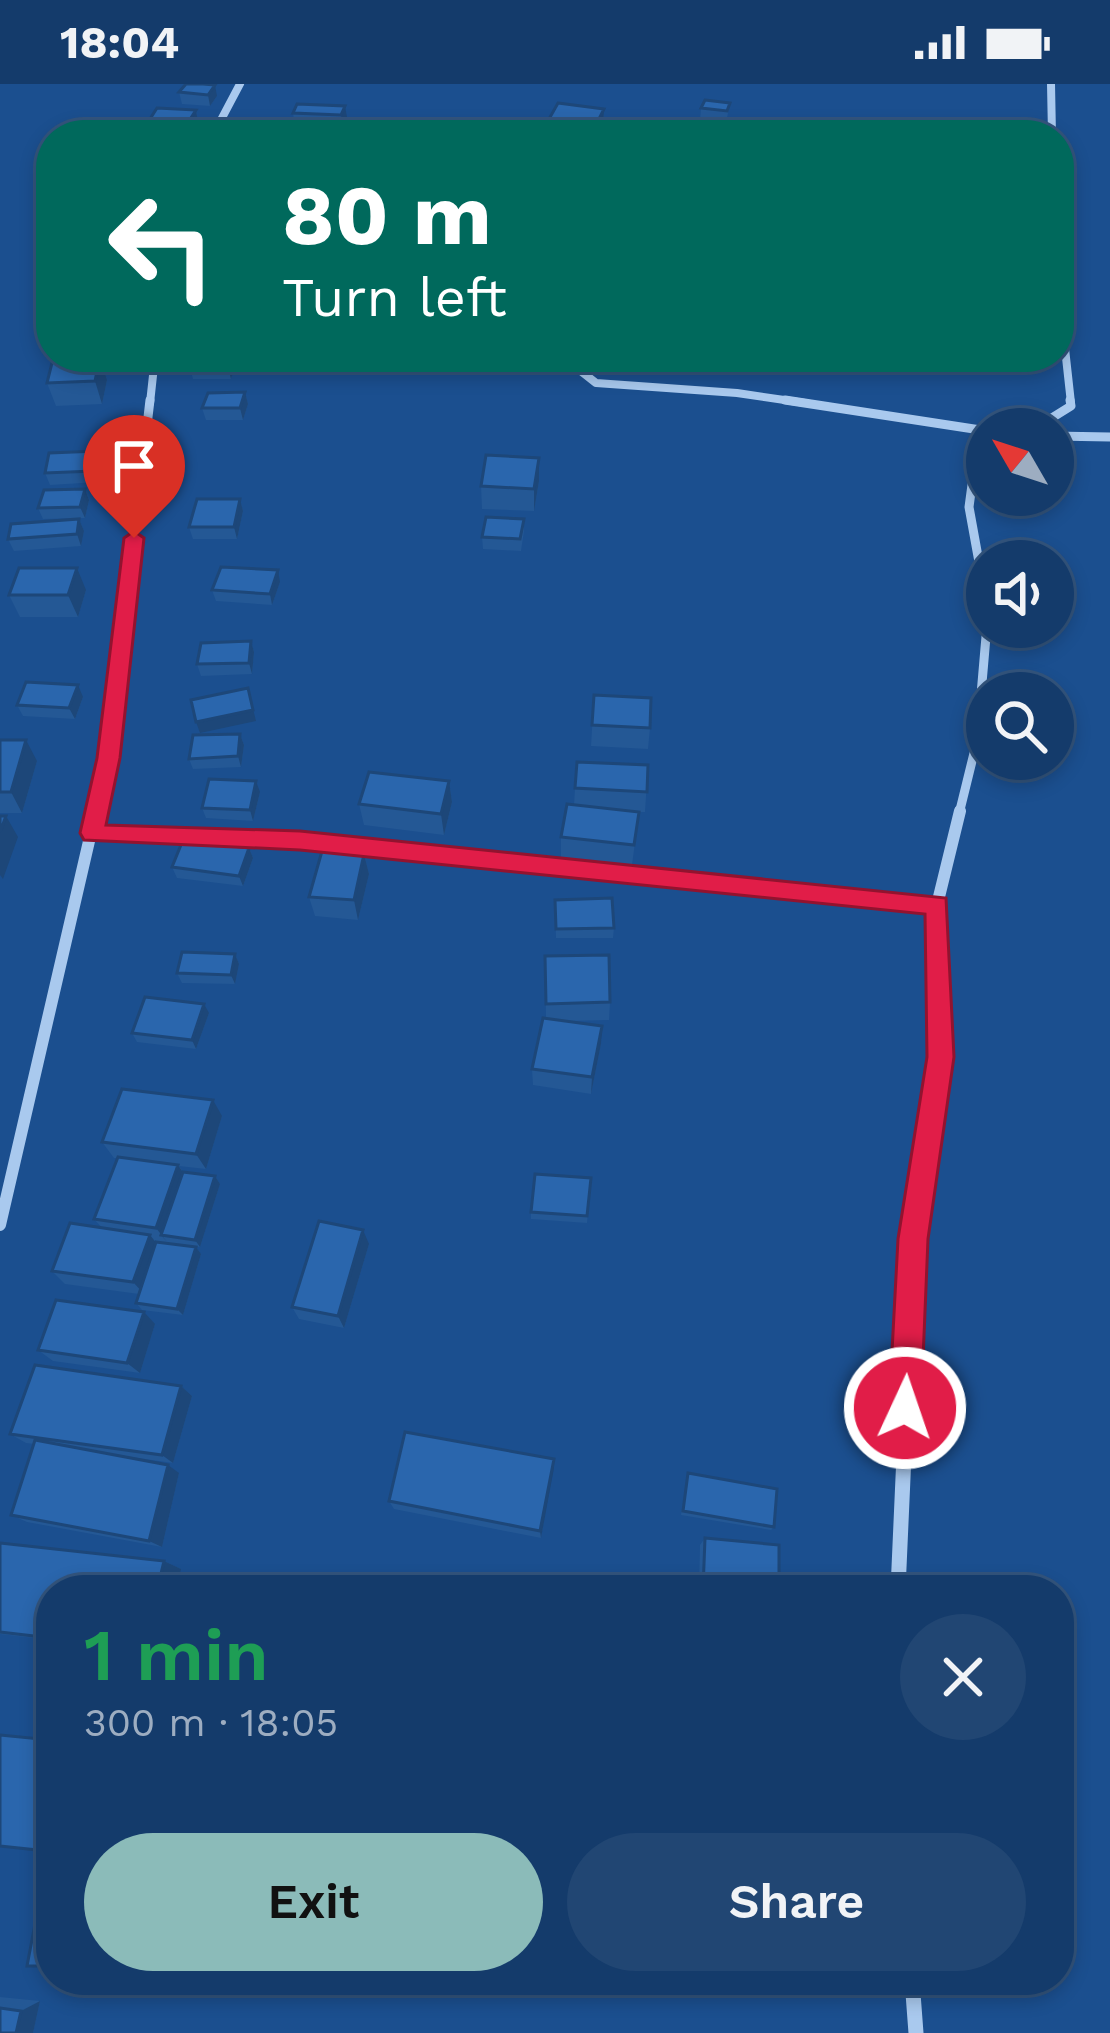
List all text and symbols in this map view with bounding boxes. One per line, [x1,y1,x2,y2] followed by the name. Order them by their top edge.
[60,16,179,69] text: 18:04
[282,166,492,264] text: 80 m
[84,168,240,324] icon: left
[282,266,507,329] text: Turn left
[966,408,1074,516] north arrow
[966,408,1074,780] map controls
[83,415,185,538] pin
[101,433,167,499] icon: arrive
[966,540,1074,648] button: sound
[966,672,1074,780] button: search
[842,1345,968,1471] position arrow
[84,1613,269,1697] text: 1 min
[900,1614,1026,1740] button: close
[84,1700,338,1745] text: 300 m · 18:05
[84,1833,543,1971] button: Exit
[567,1833,1026,1971] button: Share

